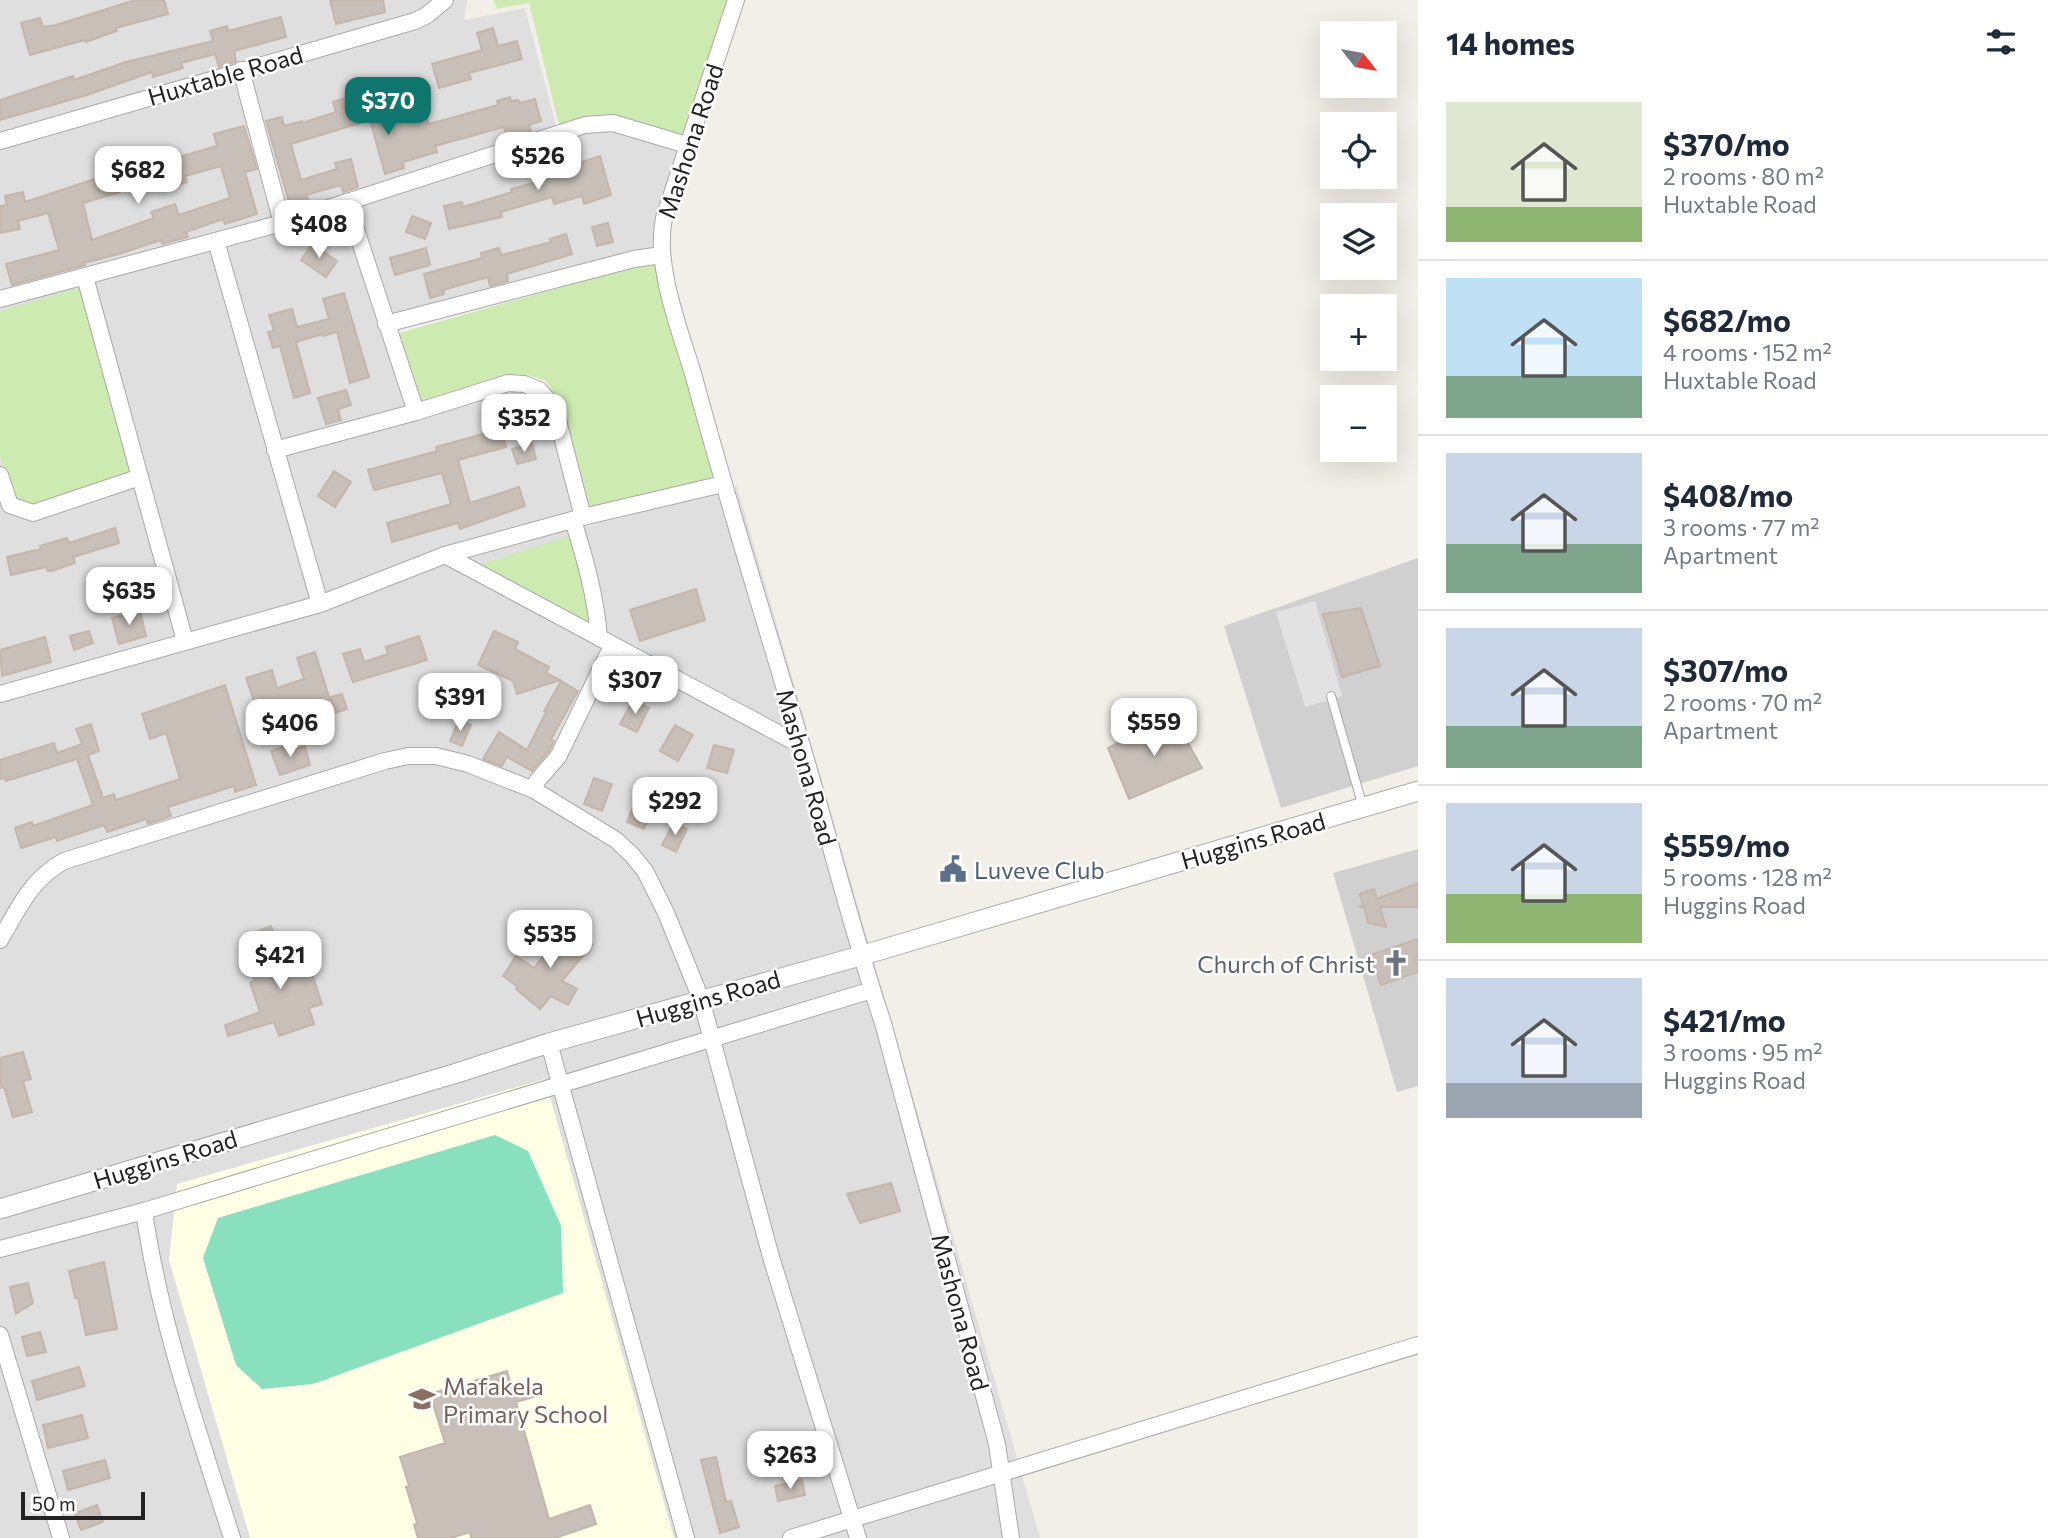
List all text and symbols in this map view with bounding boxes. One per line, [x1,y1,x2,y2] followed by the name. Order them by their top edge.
[1320,21,1396,98] north arrow
[1320,21,1397,462] map controls
[1982,23,2020,61] icon: filters
[1446,24,1575,61] text: 14 homes
[144,39,306,111] street label: Huxtable Road
[651,60,729,222] street label: Mashona Road
[347,78,429,137] pin: $370
[361,86,415,114] text: $370
[1320,112,1397,189] button: locate
[1663,125,1790,162] text: $370/mo
[1502,130,1586,214] icon: home
[497,132,579,192] pin: $526
[511,141,565,169] text: $526
[97,146,179,206] pin: $682
[111,155,165,183] text: $682
[1663,162,1824,190] text: 2 rooms · 80 m²
[1663,190,1816,218] text: Huxtable Road
[278,201,360,260] pin: $408
[1320,203,1397,280] button: layers
[291,209,347,237] text: $408
[1320,294,1397,371] button: +
[1663,301,1791,338] text: $682/mo
[1502,306,1586,390] icon: home
[1663,338,1832,366] text: 4 rooms · 152 m²
[1663,366,1816,394] text: Huxtable Road
[1320,385,1397,462] button: −
[483,394,565,454] pin: $352
[497,403,551,431] text: $352
[1663,476,1793,513] text: $408/mo
[1502,481,1586,565] icon: home
[1663,513,1820,541] text: 3 rooms · 77 m²
[1663,541,1778,569] text: Apartment
[88,568,170,627] pin: $635
[102,576,156,604] text: $635
[1663,651,1788,688] text: $307/mo
[594,656,676,716] pin: $307
[1502,656,1586,740] icon: home
[608,665,662,693] text: $307
[419,674,501,733] pin: $391
[434,682,486,710] text: $391
[771,685,843,849] street label: Mashona Road
[1663,688,1822,716] text: 2 rooms · 70 m²
[1113,698,1195,758] pin: $559
[249,700,331,759] pin: $406
[1127,707,1181,735] text: $559
[262,708,318,736] text: $406
[1663,716,1778,744] text: Apartment
[634,778,716,837] pin: $292
[648,786,702,814] text: $292
[1177,806,1329,874] street label: Huggins Road
[1663,826,1790,863] text: $559/mo
[1502,831,1586,915] icon: home
[938,854,968,884] public building icon: Luveve Club
[974,855,1105,884] place label: Luveve Club
[1663,863,1832,891] text: 5 rooms · 128 m²
[1663,891,1806,919] text: Huggins Road
[509,911,591,970] pin: $535
[523,919,577,947] text: $535
[239,932,321,991] pin: $421
[255,940,305,968] text: $421
[1381,948,1411,978] church icon: Church of Christ
[1197,949,1375,978] place label: Church of Christ
[632,964,784,1032] street label: Huggins Road
[1663,1001,1786,1038] text: $421/mo
[1502,1006,1586,1090] icon: home
[1663,1038,1822,1066] text: 3 rooms · 95 m²
[1663,1066,1806,1094] text: Huggins Road
[90,1123,240,1195] street label: Huggins Road
[926,1230,996,1394] street label: Mashona Road
[443,1371,608,1428] place label: Mafakela Primary School
[407,1384,437,1414] school or university icon: Mafakela Primary School
[749,1432,831,1491] pin: $263
[763,1440,817,1468] text: $263
[21,1489,145,1521] scale bar
[32,1492,76,1515] text: 50 m

